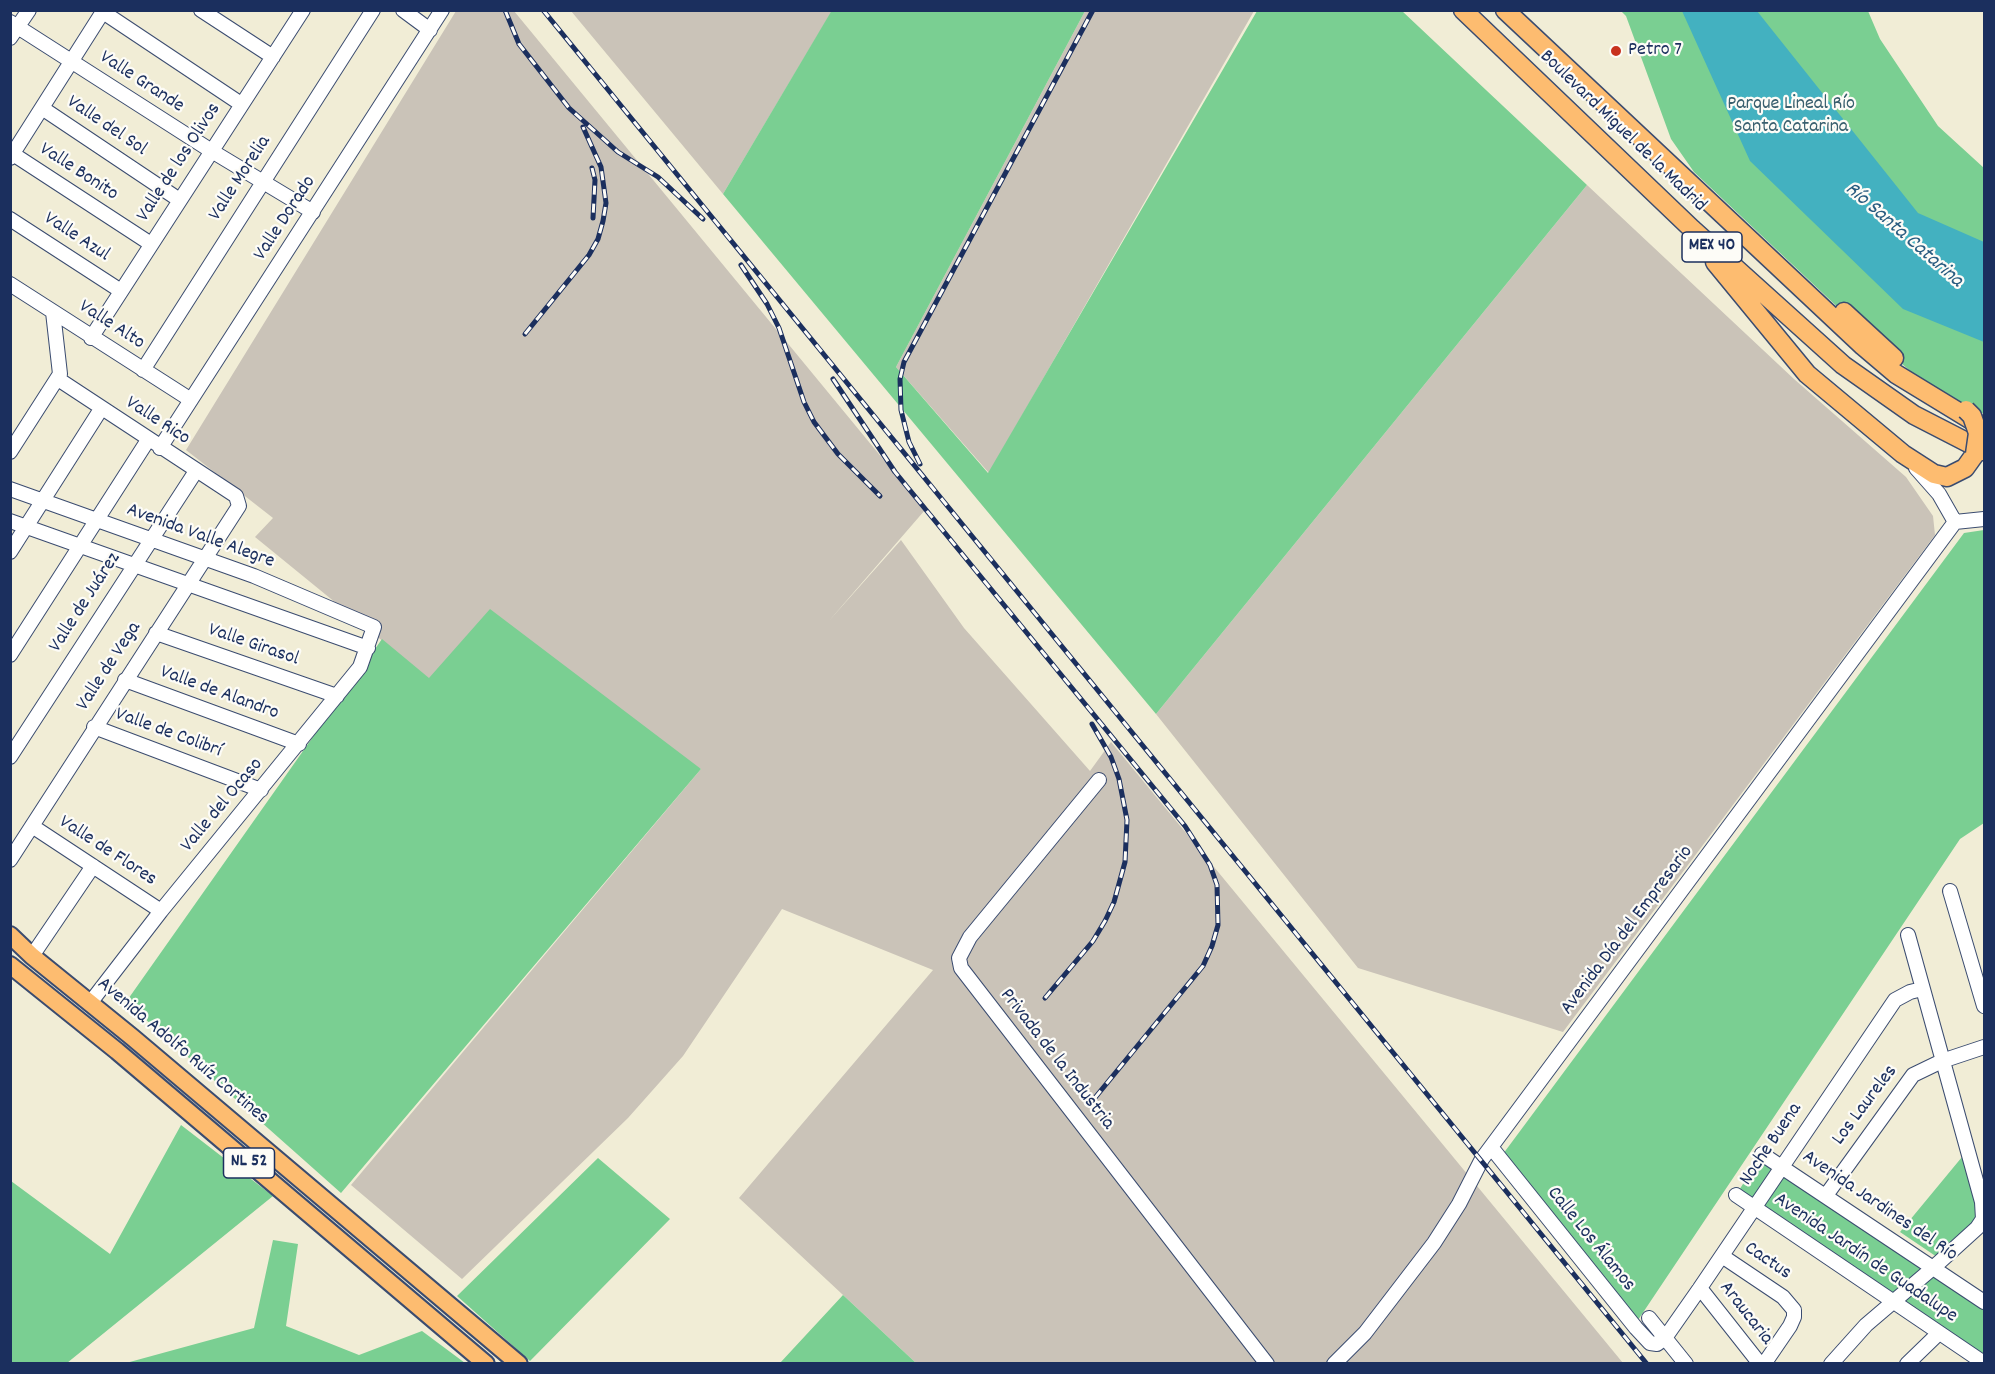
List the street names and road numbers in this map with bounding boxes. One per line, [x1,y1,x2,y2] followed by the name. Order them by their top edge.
[1533,46,1711,218] street label: Boulevard Miguel de la Madrid
[94,47,188,119] street label: Valle Grande
[61,91,151,163] street label: Valle del Sol
[133,99,227,227] street label: Valle de los Olivos
[205,132,277,226] street label: Valle Morelia
[34,139,122,207] street label: Valle Bonito
[250,172,322,266] street label: Valle Dorado
[39,208,113,268] street label: Valle Azul
[1682,232,1742,262] road number: MEX 40
[73,296,149,356] street label: Valle Alto
[120,392,194,452] street label: Valle Rico
[123,499,277,575] street label: Avenida Valle Alegre
[45,549,127,657] street label: Valle de Juárez
[72,618,148,716] street label: Valle de Vega
[204,619,302,673] street label: Valle Girasol
[156,661,282,727] street label: Valle de Alandro
[111,704,225,764] street label: Valle de Colibrí
[177,754,269,858] street label: Valle del Ocaso
[54,811,160,893] street label: Valle de Flores
[1556,842,1700,1020] street label: Avenida Día del Empresario
[91,973,273,1131] street label: Avenida Adolfo Ruíz Cortines
[993,985,1119,1135] street label: Privada de la Industria
[1828,1061,1904,1151] street label: Los Laureles
[1736,1099,1808,1191] street label: Noche Buena
[1797,1146,1961,1268] street label: Avenida Jardines del Río
[224,1148,274,1178] road number: NL 52
[1540,1183,1640,1297] street label: Calle Los Álamos
[1769,1189,1961,1329] street label: Avenida Jardín de Guadalupe
[1739,1238,1795,1286] street label: Cactus
[1713,1277,1777,1351] street label: Araucaria

